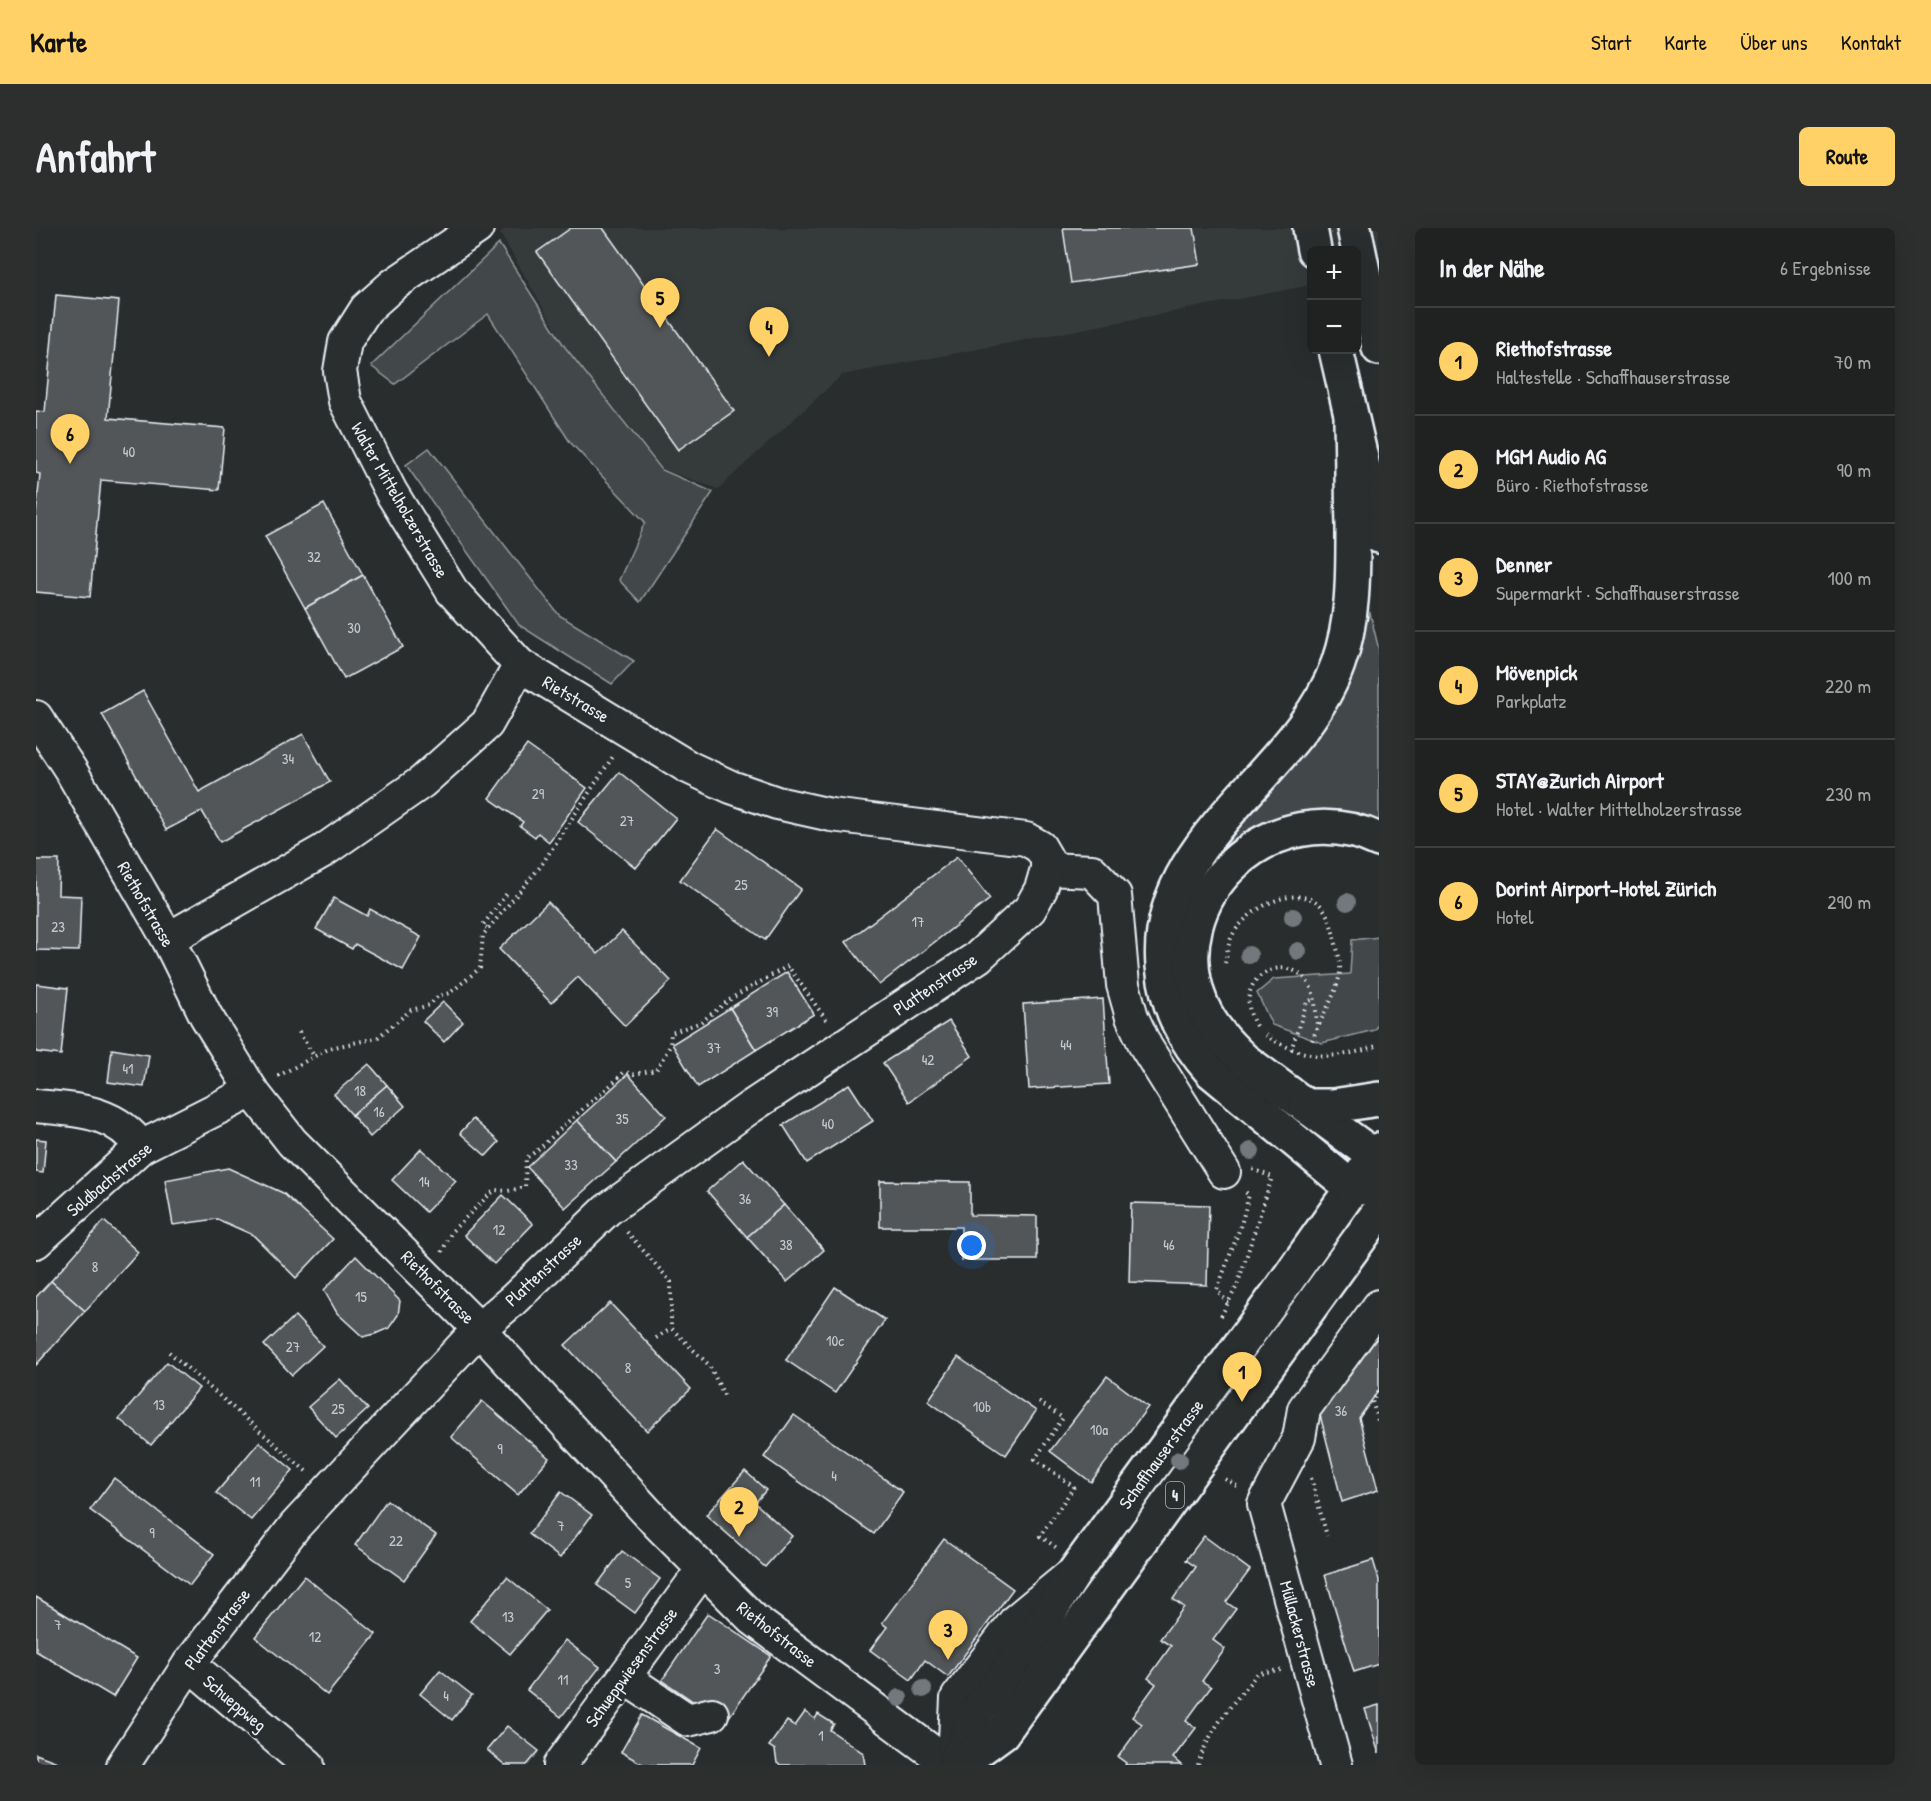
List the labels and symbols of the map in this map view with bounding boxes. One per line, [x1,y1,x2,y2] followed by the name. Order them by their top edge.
[640,279,680,328] pin: 5
[750,308,788,357] pin: 4
[51,414,90,464] pin: 6
[345,418,455,582] street label: Walter Mittelholzerstrasse
[123,441,135,462] house number: 40
[307,546,321,567] house number: 32
[347,617,361,638] house number: 30
[538,669,614,729] street label: Rietstrasse
[282,748,295,769] house number: 34
[532,783,545,804] house number: 29
[620,810,634,831] house number: 27
[111,857,181,951] street label: Riethofstrasse
[734,874,748,895] house number: 25
[912,911,924,932] house number: 17
[51,916,65,937] house number: 23
[888,947,982,1021] street label: Plattenstrasse
[766,1001,779,1022] house number: 39
[1060,1034,1072,1055] house number: 44
[707,1037,721,1058] house number: 37
[922,1049,934,1070] house number: 42
[122,1058,134,1079] house number: 41
[354,1080,366,1101] house number: 18
[373,1101,385,1122] house number: 16
[615,1108,629,1129] house number: 35
[822,1113,834,1134] house number: 40
[61,1136,157,1222] street label: Soldbachstrasse
[564,1154,578,1175] house number: 33
[418,1171,430,1192] house number: 14
[739,1188,751,1209] house number: 36
[493,1219,505,1240] house number: 12
[499,1228,587,1312] street label: Plattenstrasse
[957,1231,986,1260] your location
[779,1234,793,1255] house number: 38
[1163,1234,1175,1255] house number: 46
[396,1245,480,1329] street label: Riethofstrasse
[92,1256,98,1277] house number: 8
[355,1286,368,1307] house number: 15
[826,1330,844,1351] house number: 10c
[286,1336,300,1357] house number: 27
[1222,1352,1262,1402] pin: 1
[625,1357,631,1378] house number: 8
[153,1394,165,1415] house number: 13
[1113,1394,1209,1514] street label: Schaffhauserstrasse
[973,1396,991,1417] house number: 10b
[331,1398,345,1419] house number: 25
[1335,1400,1347,1421] house number: 36
[1090,1419,1108,1440] house number: 10a
[497,1438,503,1459] house number: 9
[831,1465,837,1486] house number: 4
[250,1471,260,1492] house number: 11
[1166,1482,1184,1508] road number: 4
[720,1488,758,1537] pin: 2
[557,1515,565,1536] house number: 7
[149,1522,155,1543] house number: 9
[389,1530,403,1551] house number: 22
[625,1572,632,1593] house number: 5
[1274,1578,1326,1690] street label: Müllackerstrasse
[178,1583,256,1675] street label: Plattenstrasse
[732,1595,822,1673] street label: Riethofstrasse
[579,1602,683,1732] street label: Schueppwiesenstrasse
[502,1606,514,1627] house number: 13
[928,1610,968,1660] pin: 3
[54,1614,62,1635] house number: 7
[309,1626,321,1647] house number: 12
[714,1658,721,1679] house number: 3
[198,1669,272,1737] street label: Schueppweg
[558,1669,568,1690] house number: 11
[443,1685,449,1706] house number: 4
[818,1725,824,1746] house number: 1

